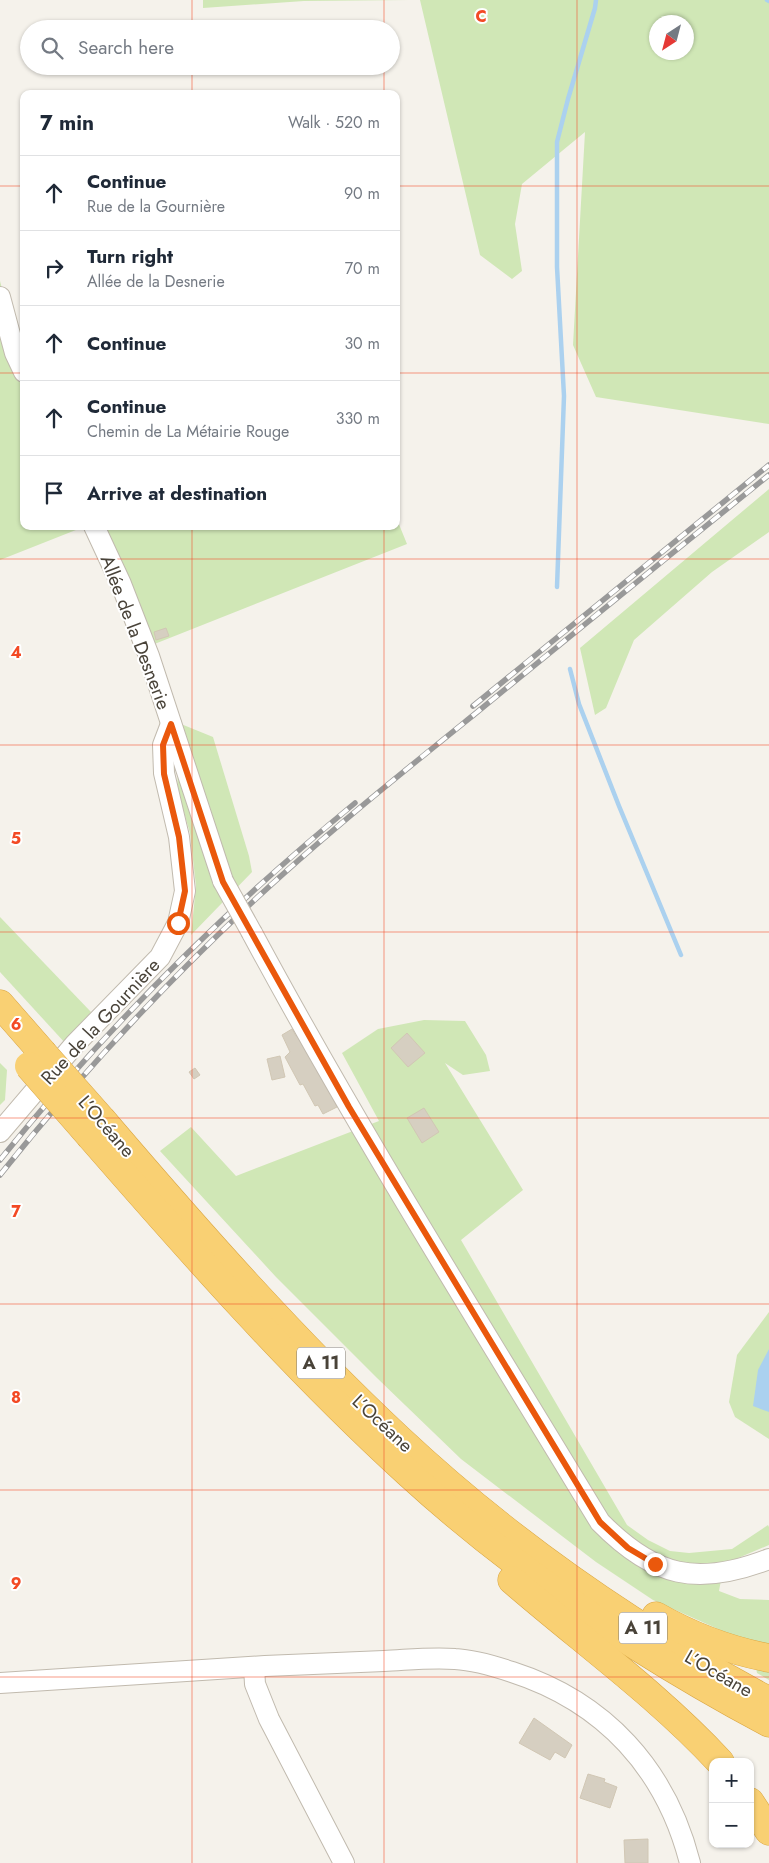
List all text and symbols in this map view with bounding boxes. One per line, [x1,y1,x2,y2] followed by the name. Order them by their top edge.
[475,5,487,28] text: C
[649,15,694,60] north arrow
[20,20,400,75] search box
[38,34,66,62] icon: search
[78,34,174,61] text: Search here
[40,108,94,138] text: 7 min
[288,111,380,134] text: Walk · 520 m
[87,168,166,195] text: Continue
[40,179,68,207] icon: ahead
[344,182,380,205] text: 90 m
[87,195,225,218] text: Rue de la Gournière
[87,243,173,270] text: Turn right
[40,254,68,282] icon: right
[345,257,380,280] text: 70 m
[87,270,225,293] text: Allée de la Desnerie
[40,329,68,357] icon: ahead
[87,330,166,357] text: Continue
[344,332,380,355] text: 30 m
[87,393,166,420] text: Continue
[40,404,68,432] icon: ahead
[336,407,380,430] text: 330 m
[87,420,289,443] text: Chemin de La Métairie Rouge
[40,479,68,507] icon: arrive
[87,480,267,507] text: Arrive at destination
[94,551,177,714] street label: Allée de la Desnerie
[10,641,22,664] text: 4
[11,827,21,850] text: 5
[167,912,190,935] route start
[35,952,166,1090] street label: Rue de la Gournière
[11,1013,21,1036] text: 6
[72,1089,141,1163] street label: L’Océane
[11,1200,21,1223] text: 7
[297,1348,345,1379] road number: A 11
[11,1386,21,1409] text: 8
[346,1388,419,1459] street label: L’Océane
[644,1553,667,1576] route end
[11,1572,21,1595] text: 9
[619,1612,667,1644] road number: A 11
[680,1643,758,1704] street label: L’Océane
[709,1758,754,1848] map controls
[709,1758,754,1803] button: +
[709,1803,754,1848] button: −

